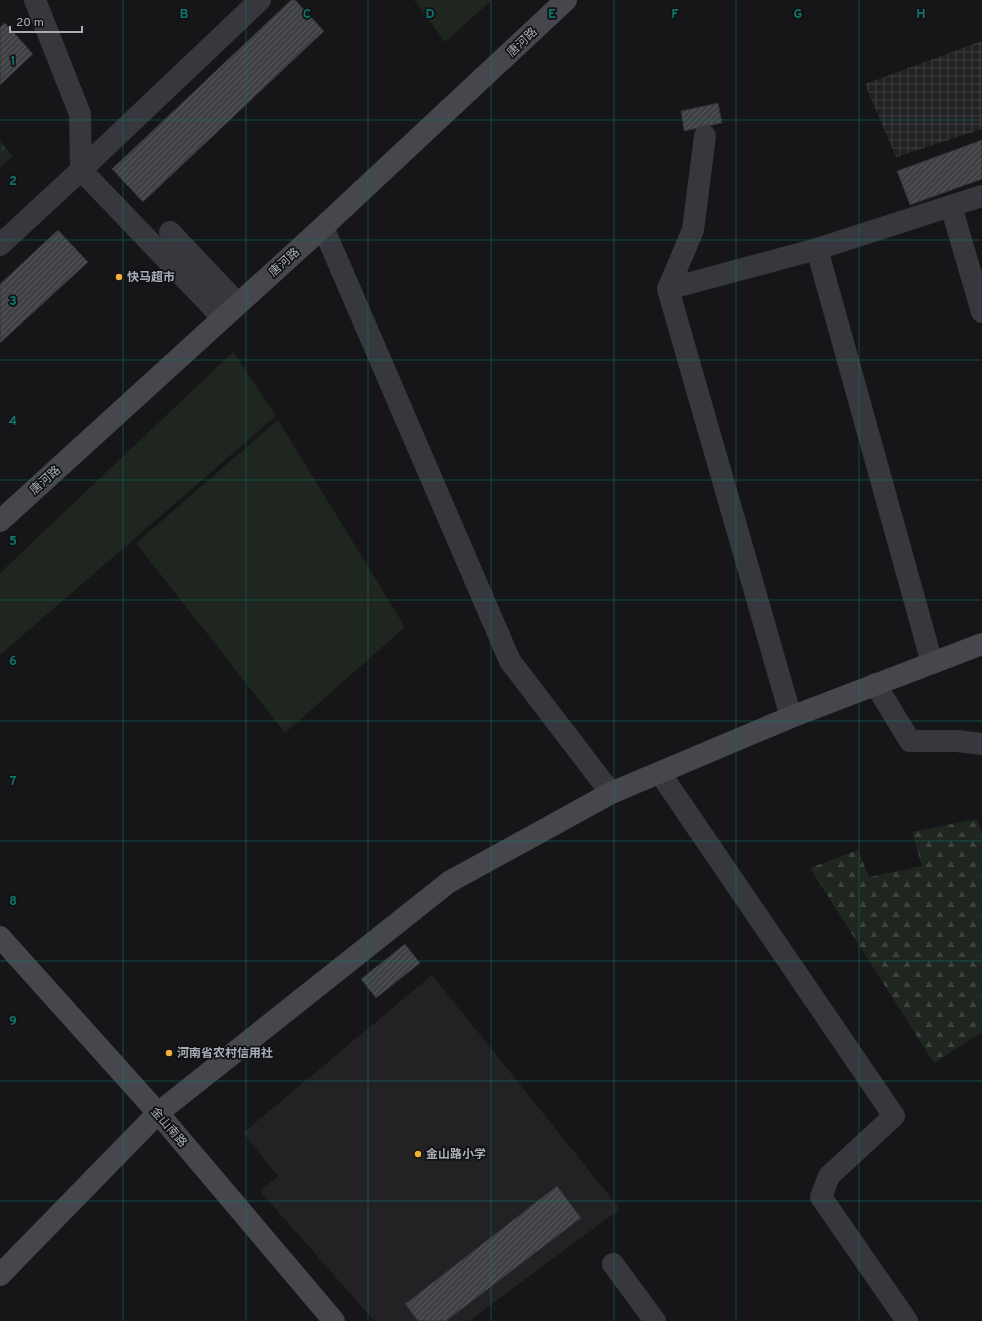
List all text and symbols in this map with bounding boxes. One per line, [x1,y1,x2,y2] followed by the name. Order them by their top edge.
[180,7,189,23] text: B
[303,7,311,23] text: C
[425,7,435,23] text: D
[548,7,556,23] text: E
[671,7,679,23] text: F
[794,7,803,23] text: G
[916,7,926,23] text: H
[10,8,82,34] scale bar
[16,15,44,31] text: 20 m
[504,25,541,61] street label: 唐河路
[10,54,16,70] text: 1
[9,174,17,190] text: 2
[266,245,303,281] street label: 唐河路
[127,270,175,286] place label: 快马超市
[114,272,124,282] marker: 快马超市
[9,294,17,310] text: 3
[9,414,17,430] text: 4
[27,463,64,499] street label: 唐河路
[9,534,17,550] text: 5
[9,654,17,670] text: 6
[10,774,17,790] text: 7
[9,894,17,910] text: 8
[9,1014,17,1030] text: 9
[177,1046,273,1062] place label: 河南省农村信用社
[164,1048,174,1058] marker: 河南省农村信用社
[146,1104,190,1151] street label: 金山南路
[426,1147,486,1163] place label: 金山路小学
[413,1149,423,1159] marker: 金山路小学

